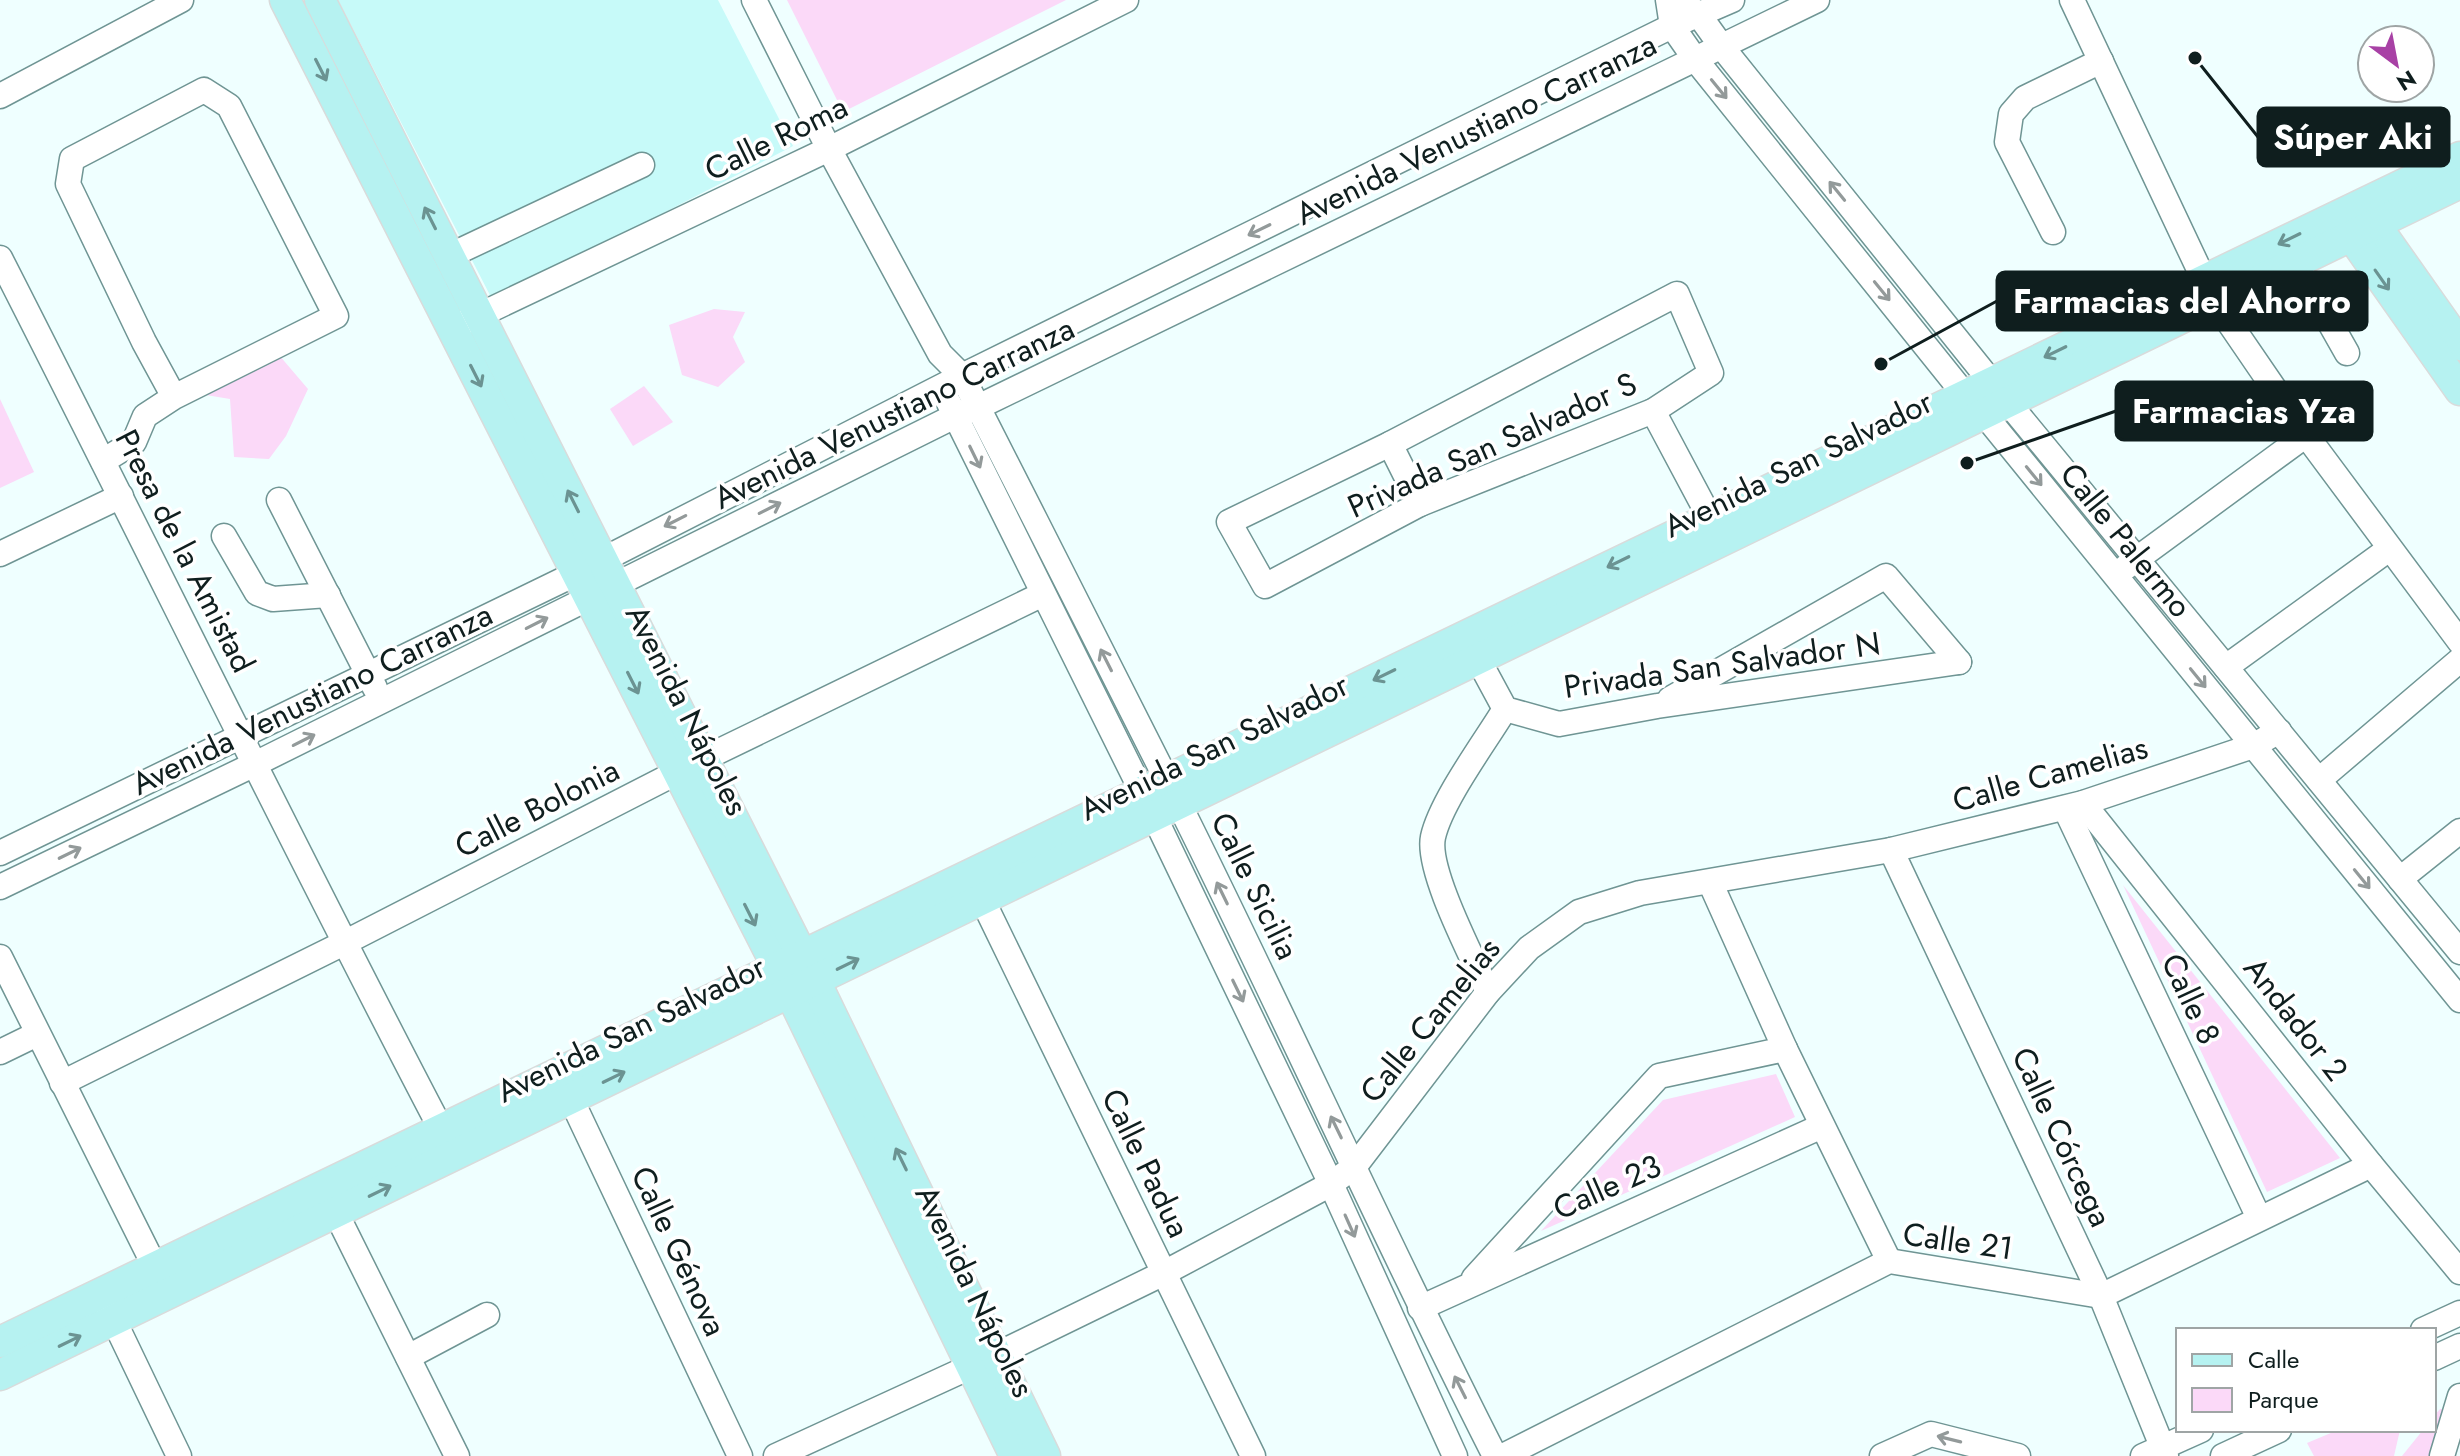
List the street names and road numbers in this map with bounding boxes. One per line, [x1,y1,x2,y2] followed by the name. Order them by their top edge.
[1288,21,1664,237] street label: Avenida Venustiano Carranza
[697,84,855,192] street label: Calle Roma
[706,305,1082,521] street label: Avenida Venustiano Carranza
[1340,361,1644,529] street label: Privada San Salvador S
[1656,379,1940,549] street label: Avenida San Salvador
[104,422,266,680] street label: Presa de la Amistad
[2049,453,2203,627] street label: Calle Palermo
[124,591,500,807] street label: Avenida Venustiano Carranza
[614,597,760,823] street label: Avenida Nápoles
[1561,620,1883,710] street label: Privada San Salvador N
[1072,662,1356,832] street label: Avenida San Salvador
[1947,724,2153,824] street label: Calle Camelias
[447,747,627,869] street label: Calle Bolonia
[1200,805,1310,967] street label: Calle Sicilia
[1349,927,1511,1113] street label: Calle Camelias
[489,944,773,1114] street label: Avenida San Salvador
[2150,946,2232,1052] street label: Calle 8
[2233,947,2359,1091] street label: Andador 2
[2000,1040,2124,1234] street label: Calle Córcega
[1090,1081,1202,1245] street label: Calle Padua
[1546,1143,1668,1231] street label: Calle 23
[620,1159,738,1343] street label: Calle Génova
[904,1177,1046,1405] street label: Avenida Nápoles
[1900,1211,2016,1271] street label: Calle 21

